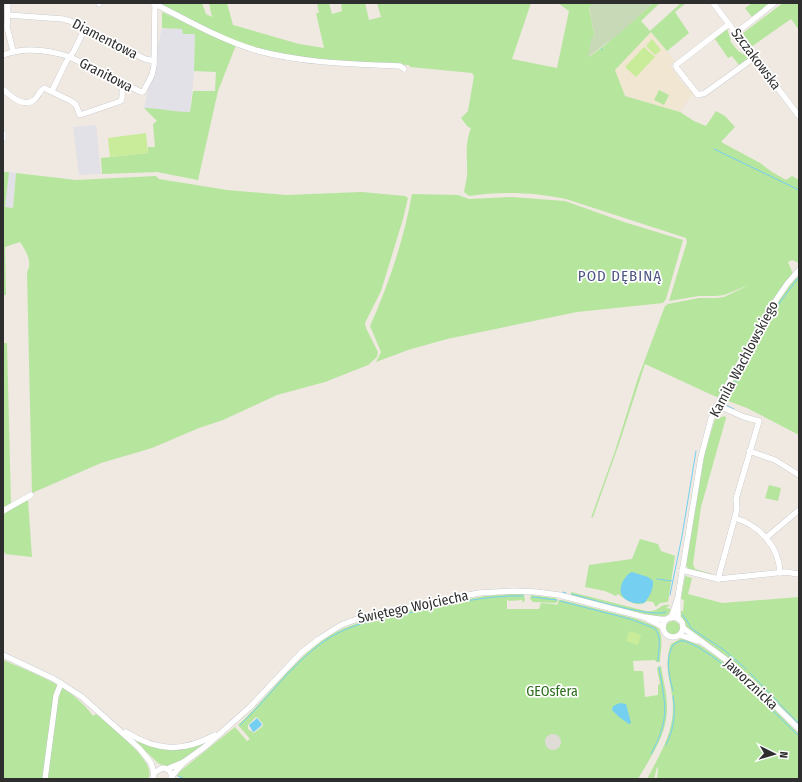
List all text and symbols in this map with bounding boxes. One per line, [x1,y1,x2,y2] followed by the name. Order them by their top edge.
[69,15,141,63] street label: Diamentowa
[727,25,785,93] street label: Szczakowska
[76,54,136,96] street label: Granitowa
[578,267,662,285] district label: POD DĘBINĄ
[706,298,782,420] street label: Kamila Wachlowskiego
[356,586,470,627] street label: Świętego Wojciecha
[721,655,782,713] street label: Jaworznicka
[526,683,578,700] park label: GEOsfera
[754,734,794,774] north arrow
[777,751,790,759] text: N

